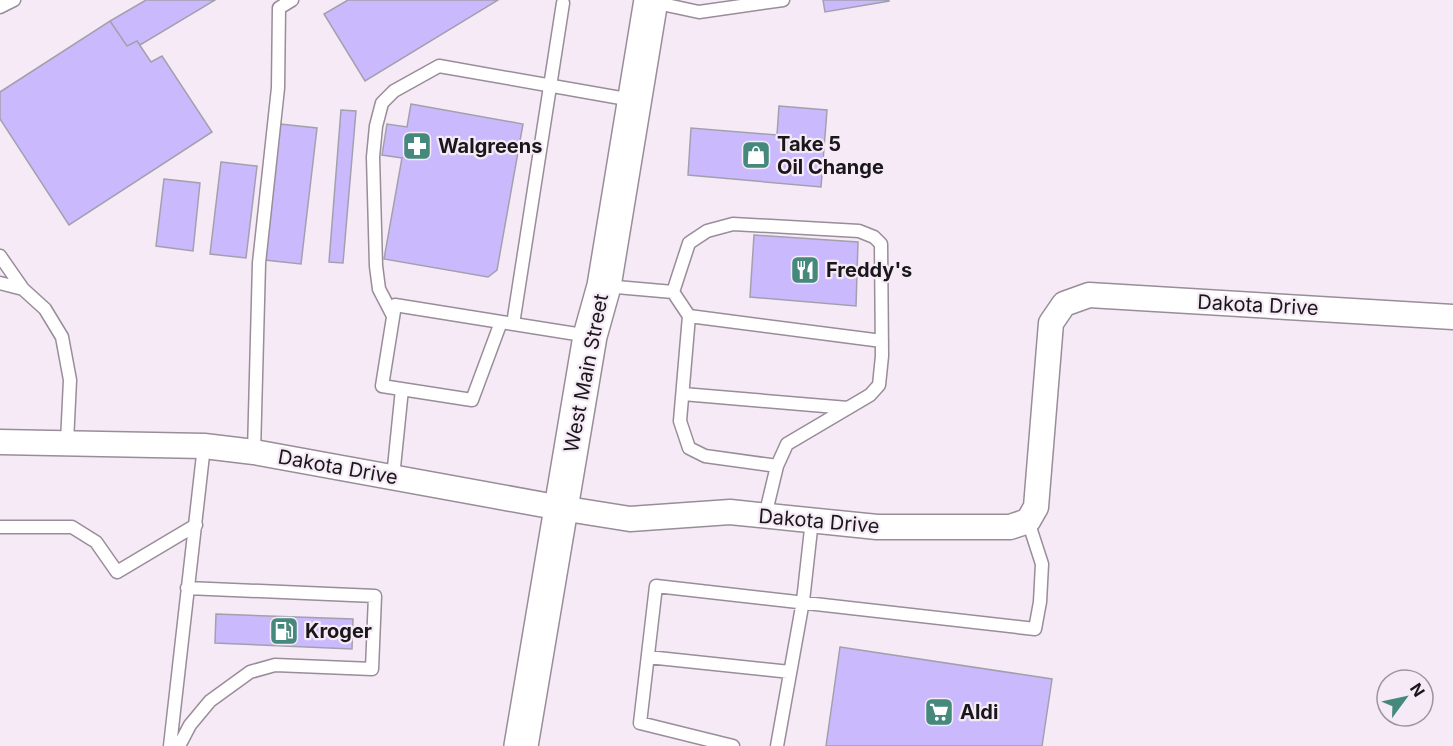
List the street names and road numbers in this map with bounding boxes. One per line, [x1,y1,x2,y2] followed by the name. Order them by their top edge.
[1197,290,1319,320] street label: Dakota Drive
[559,291,613,454] street label: West Main Street
[276,445,400,489] street label: Dakota Drive
[758,504,880,538] street label: Dakota Drive

